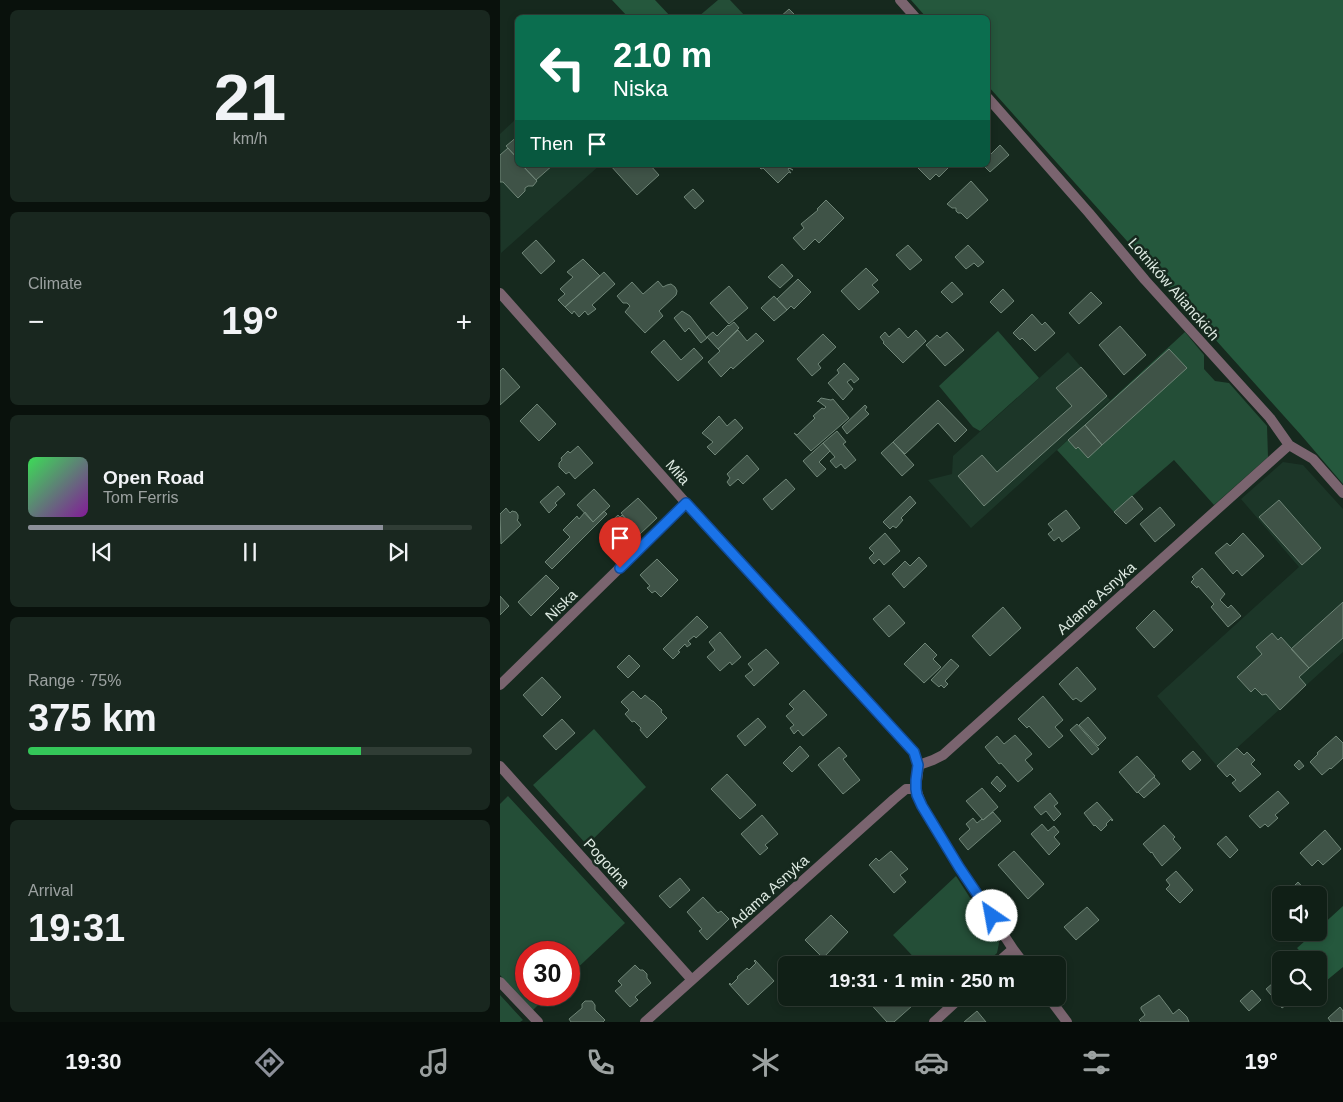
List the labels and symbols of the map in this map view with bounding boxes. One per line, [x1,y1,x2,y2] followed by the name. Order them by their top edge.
[1125,234,1223,344] street label: Lotników Alianckich
[663,456,694,488] street label: Miła
[599,517,641,568] pin
[1053,558,1139,638] street label: Adama Asnyka
[542,585,581,624] street label: Niska
[581,835,634,891] street label: Pogodna
[726,851,812,931] street label: Adama Asnyka
[965,889,1017,941] position arrow
[515,941,580,1006] speed limit sign: 30

